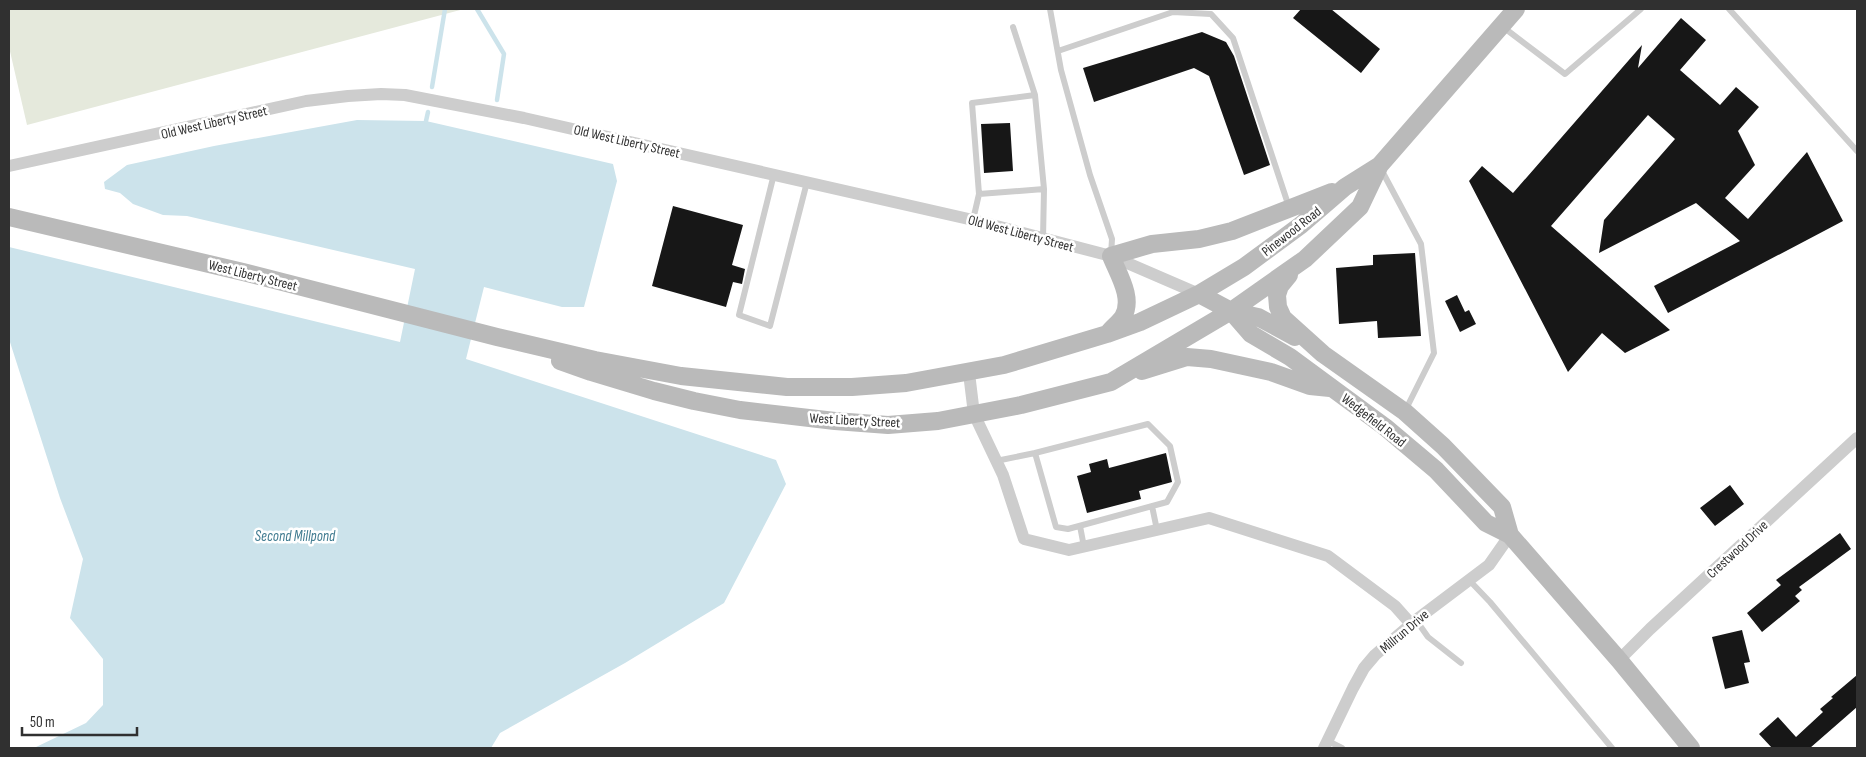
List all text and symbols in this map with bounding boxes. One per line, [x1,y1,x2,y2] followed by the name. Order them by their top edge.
[159,102,269,143] street label: Old West Liberty Street
[572,121,682,162] street label: Old West Liberty Street
[1258,203,1325,260] street label: Pinewood Road
[966,211,1075,256] street label: Old West Liberty Street
[207,256,299,295] street label: West Liberty Street
[1338,390,1409,451] street label: Wedgefield Road
[809,410,901,431] street label: West Liberty Street
[1703,517,1771,582] street label: Crestwood Drive
[255,527,336,546] water label: Second Millpond
[1376,606,1432,657] street label: Millrun Drive
[22,704,138,736] scale bar
[30,713,55,732] text: 50 m

